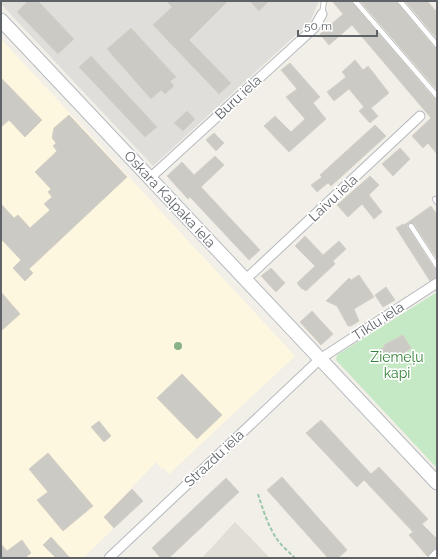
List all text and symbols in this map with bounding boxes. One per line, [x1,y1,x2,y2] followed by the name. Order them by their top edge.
[298,12,377,38] scale bar
[304,19,332,33] text: 50 m
[212,72,264,122] street label: Buru iela
[121,147,219,251] street label: Oskara Kalpaka iela
[305,171,361,225] street label: Laivu iela
[349,298,407,344] street label: Tīklu iela
[370,349,424,381] park label: Ziemeļu kapi
[181,426,247,490] street label: Strazdu iela

